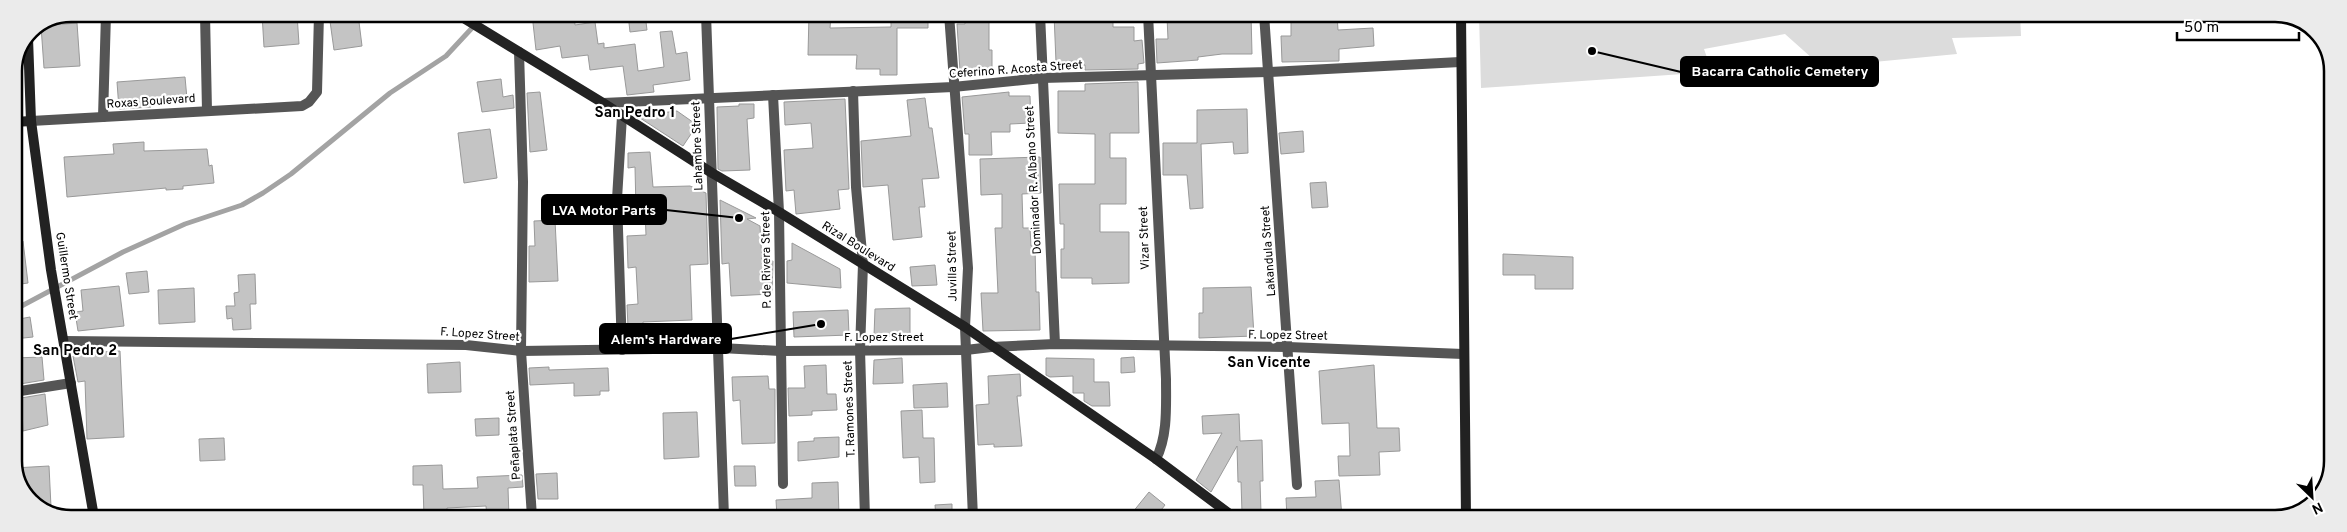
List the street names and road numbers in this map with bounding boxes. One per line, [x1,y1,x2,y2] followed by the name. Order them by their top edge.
[949,57,1083,83] street label: Ceferino R. Acosta Street
[106,91,196,113] street label: Roxas Boulevard
[688,101,708,191] street label: Lahambre Street
[1022,105,1046,255] street label: Dominador R. Albano Street
[1258,205,1280,297] street label: Lakandula Street
[1136,206,1154,270] street label: Vizar Street
[758,211,776,309] street label: P. de Rivera Street
[818,218,898,276] street label: Rizal Boulevard
[944,230,962,302] street label: Juvilla Street
[51,231,81,321] street label: Guillermo Street
[440,324,520,346] street label: F. Lopez Street
[1248,327,1328,345] street label: F. Lopez Street
[844,330,924,346] street label: F. Lopez Street
[840,360,860,458] street label: T. Ramones Street
[503,390,525,480] street label: Peñaplata Street

